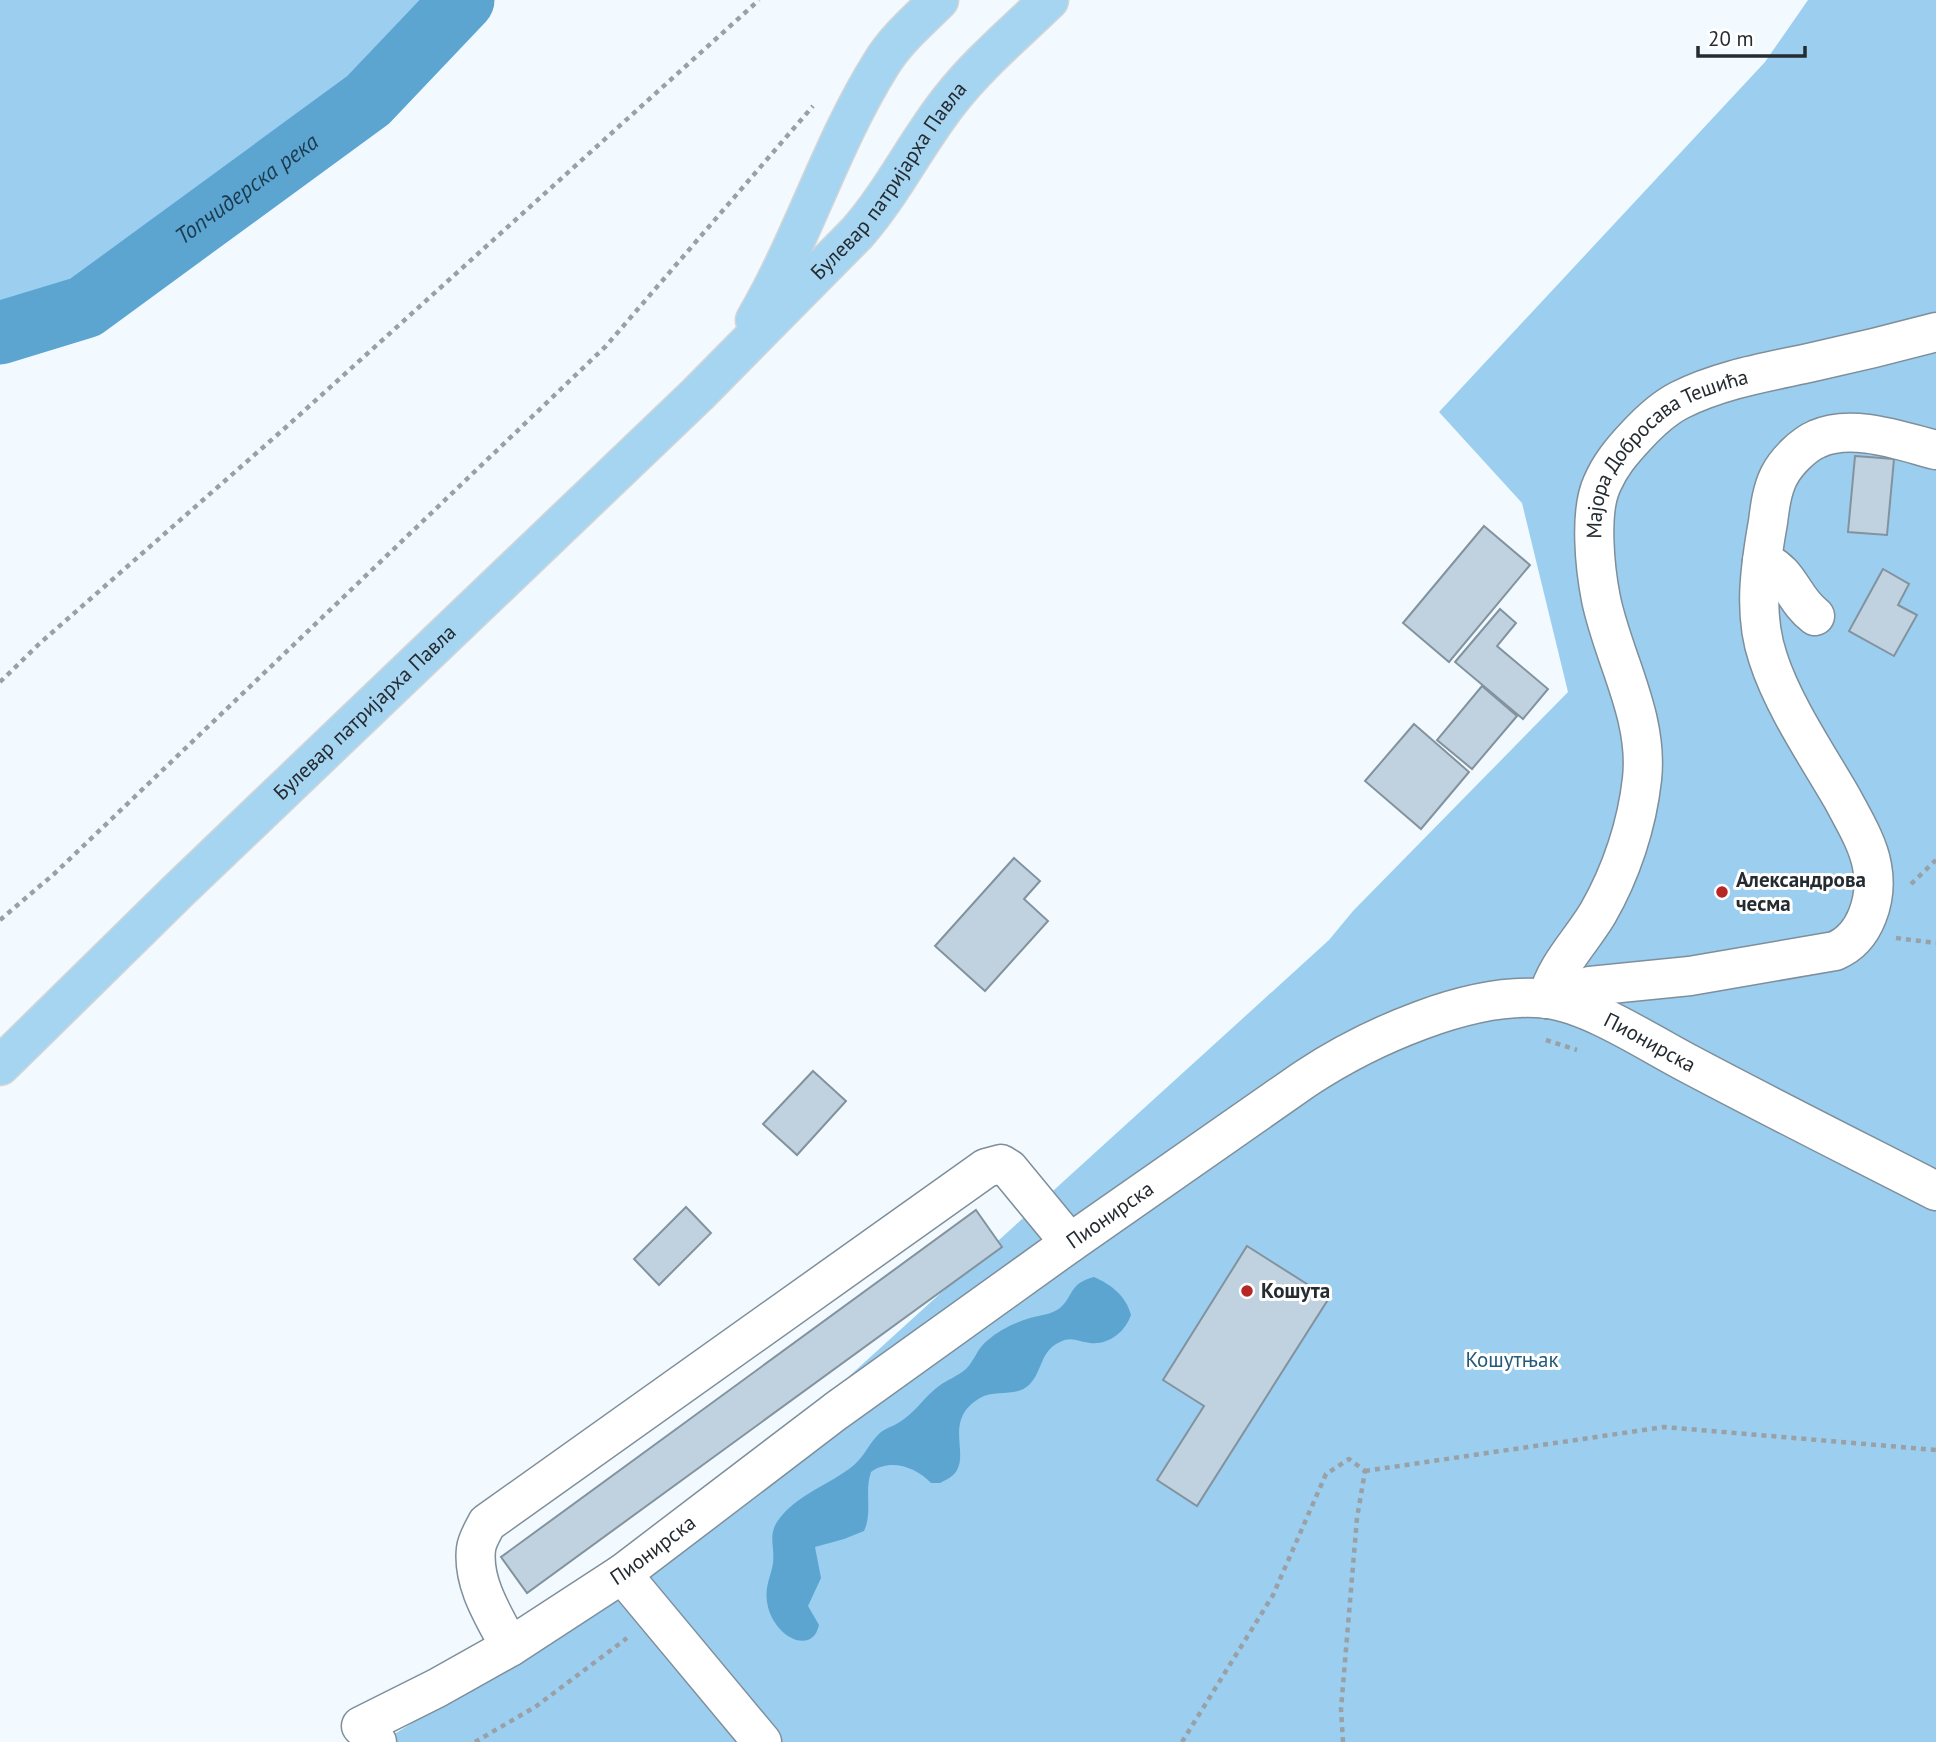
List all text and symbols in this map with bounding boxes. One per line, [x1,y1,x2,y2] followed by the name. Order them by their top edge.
[1698,14,1805,58] scale bar
[1708,25,1754,52] text: 20 m
[805,76,972,285] street label: Булевар патријарха Павла
[169,126,324,250] water label: Топчидерска река
[1580,363,1751,539] street label: Мајора Добросава Тешића
[267,619,461,806] street label: Булевар патријарха Павла
[1736,866,1866,917] place label: Александрова чесма
[1714,884,1730,900] marker: Александрова чесма
[1600,1006,1700,1078] street label: Пионирска
[1061,1175,1159,1254] street label: Пионирска
[1261,1277,1330,1304] place label: Кошута
[1239,1283,1255,1299] marker: Кошута
[1466,1346,1558,1373] park label: Кошутњак
[605,1509,701,1591] street label: Пионирска

